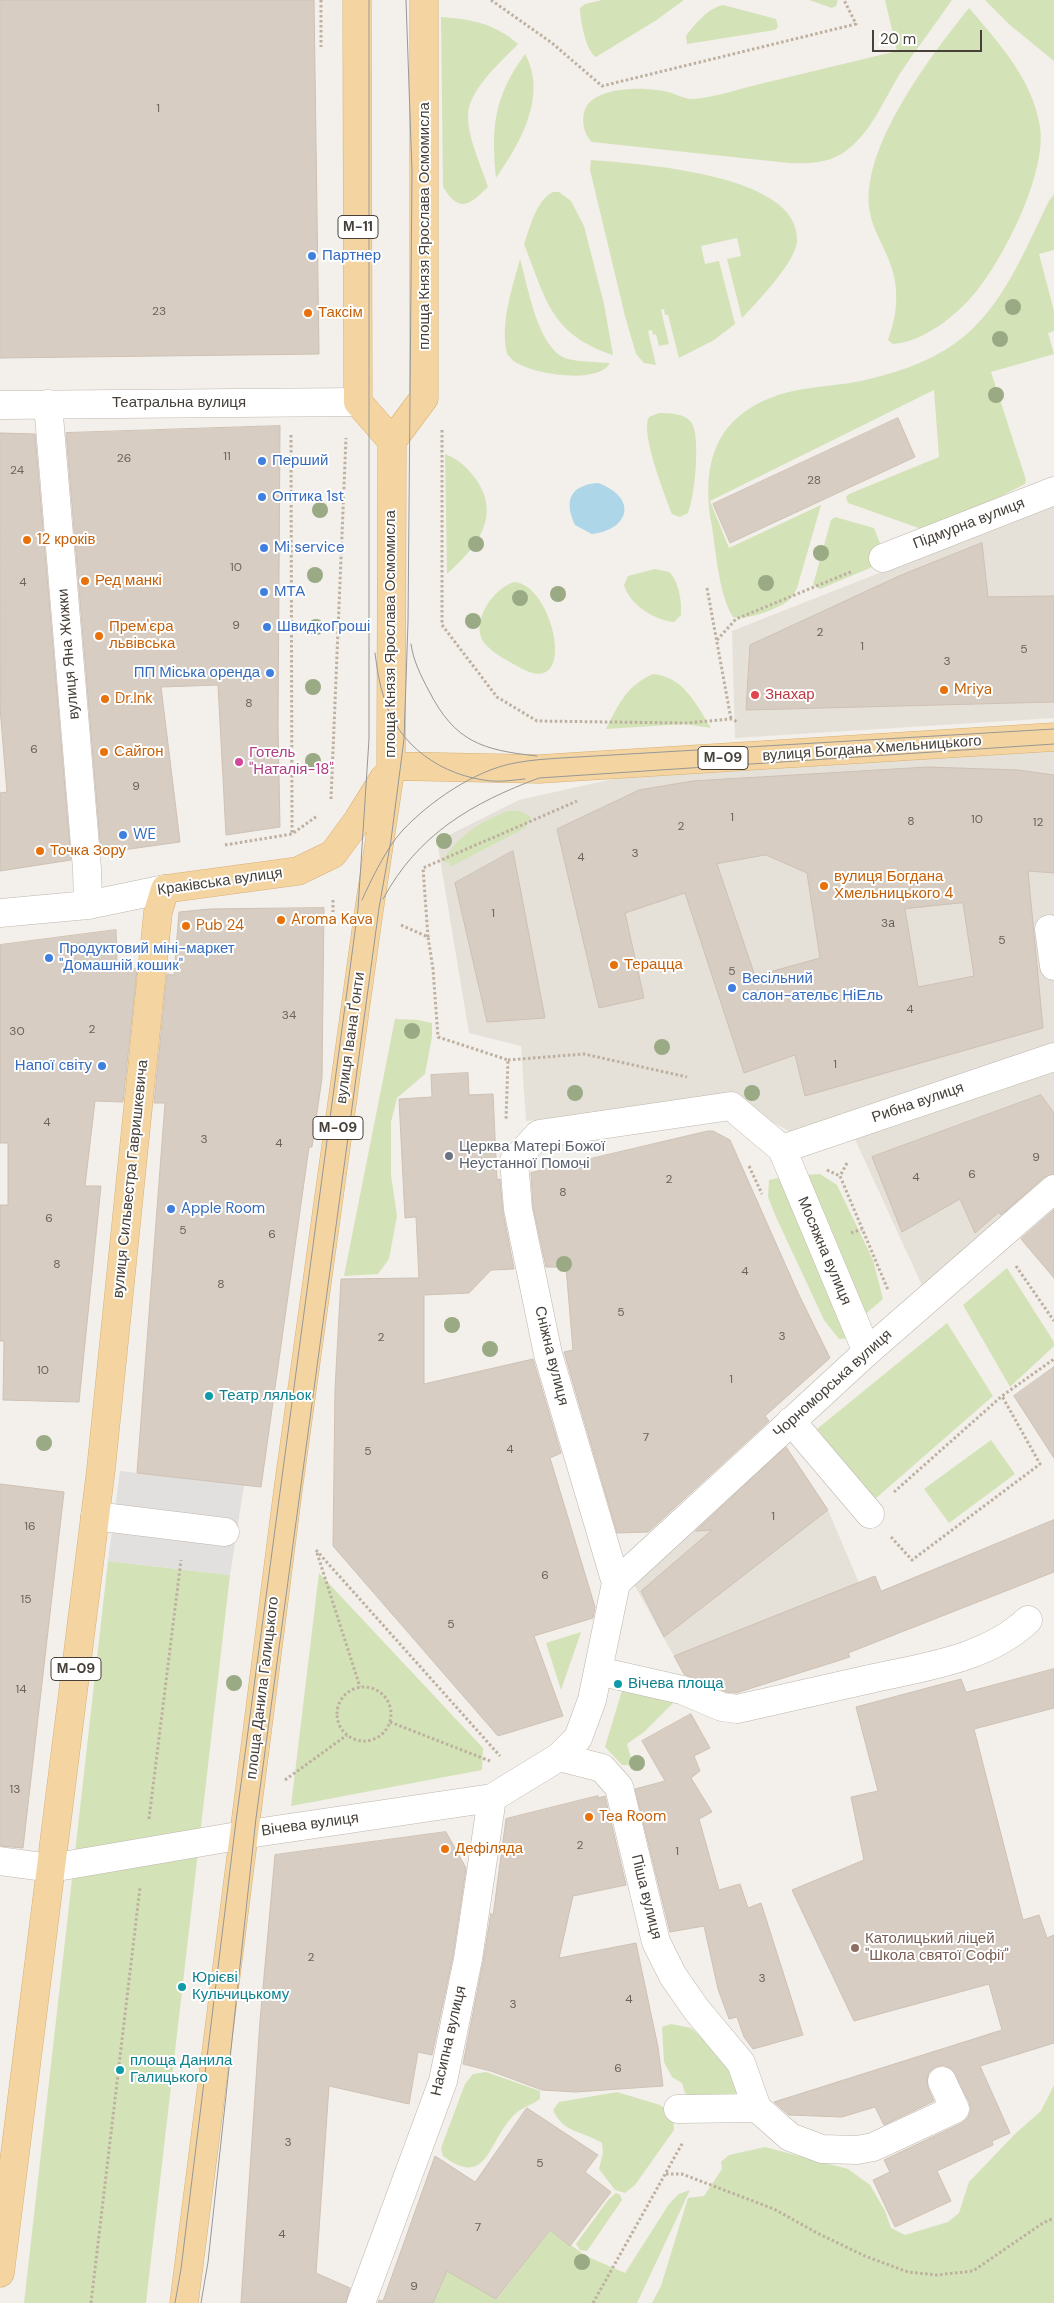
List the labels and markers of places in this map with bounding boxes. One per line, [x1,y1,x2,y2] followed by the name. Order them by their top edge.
[322,247,381,265] place label: Партнер
[306,250,318,262] marker: Партнер
[318,304,363,322] place label: Таксім
[302,307,314,319] marker: Таксім
[272,452,328,470] place label: Перший
[256,455,268,467] marker: Перший
[272,488,344,506] place label: Оптика 1st
[256,491,268,503] marker: Оптика 1st
[37,531,95,549] place label: 12 кроків
[21,534,33,546] marker: 12 кроків
[274,539,344,557] place label: Mi service
[258,542,270,554] marker: Mi service
[95,572,162,590] place label: Ред манкі
[79,575,91,587] marker: Ред манкі
[274,583,305,601] place label: МТА
[258,586,270,598] marker: МТА
[109,618,175,653] place label: Прем'єра львівська
[277,618,370,636] place label: ШвидкоГроші
[261,621,273,633] marker: ШвидкоГроші
[93,630,105,642] marker: Прем'єра львівська
[134,664,260,682] place label: ПП Міська оренда
[264,667,276,679] marker: ПП Міська оренда
[954,681,992,699] place label: Mriya
[938,684,950,696] marker: Mriya
[765,686,815,704] place label: Знахар
[749,689,761,701] marker: Знахар
[115,690,153,708] place label: Dr.Ink
[99,693,111,705] marker: Dr.Ink
[114,743,163,761] place label: Сайгон
[249,744,334,779] place label: Готель "Наталія-18"
[98,746,110,758] marker: Сайгон
[233,756,245,768] marker: Готель "Наталія-18"
[133,826,156,844] place label: WE
[117,829,129,841] marker: WE
[50,842,126,860] place label: Точка Зору
[34,845,46,857] marker: Точка Зору
[834,868,953,903] place label: вулиця Богдана Хмельницького 4
[818,880,830,892] marker: вулиця Богдана Хмельницького 4
[291,911,373,929] place label: Aroma Kava
[275,914,287,926] marker: Aroma Kava
[196,917,244,935] place label: Pub 24
[180,920,192,932] marker: Pub 24
[59,940,235,975] place label: Продуктовий міні-маркет "Домашній кошик"
[43,952,55,964] marker: Продуктовий міні-маркет "Домашній кошик"
[624,956,683,974] place label: Терацца
[608,959,620,971] marker: Терацца
[742,970,883,1005] place label: Весільний салон-ательє НіЕль
[726,982,738,994] marker: Весільний салон-ательє НіЕль
[15,1057,92,1075] place label: Напої світу
[96,1060,108,1072] marker: Напої світу
[459,1138,605,1173] place label: Церква Матері Божої Неустанної Помочі
[443,1150,455,1162] marker: Церква Матері Божої Неустанної Помочі
[181,1200,265,1218] place label: Apple Room
[165,1203,177,1215] marker: Apple Room
[219,1387,311,1405] place label: Театр ляльок
[203,1390,215,1402] marker: Театр ляльок
[628,1675,724,1693] place label: Вічева площа
[612,1678,624,1690] marker: Вічева площа
[599,1808,666,1826] place label: Tea Room
[583,1811,595,1823] marker: Tea Room
[455,1840,523,1858] place label: Дефіляда
[439,1843,451,1855] marker: Дефіляда
[865,1930,1009,1965] place label: Католицький ліцей "Школа святої Софії"
[849,1942,861,1954] marker: Католицький ліцей "Школа святої Софії"
[192,1969,289,2004] place label: Юрієві Кульчицькому
[176,1981,188,1993] marker: Юрієві Кульчицькому
[130,2052,232,2087] place label: площа Данила Галицького
[114,2064,126,2076] marker: площа Данила Галицького

